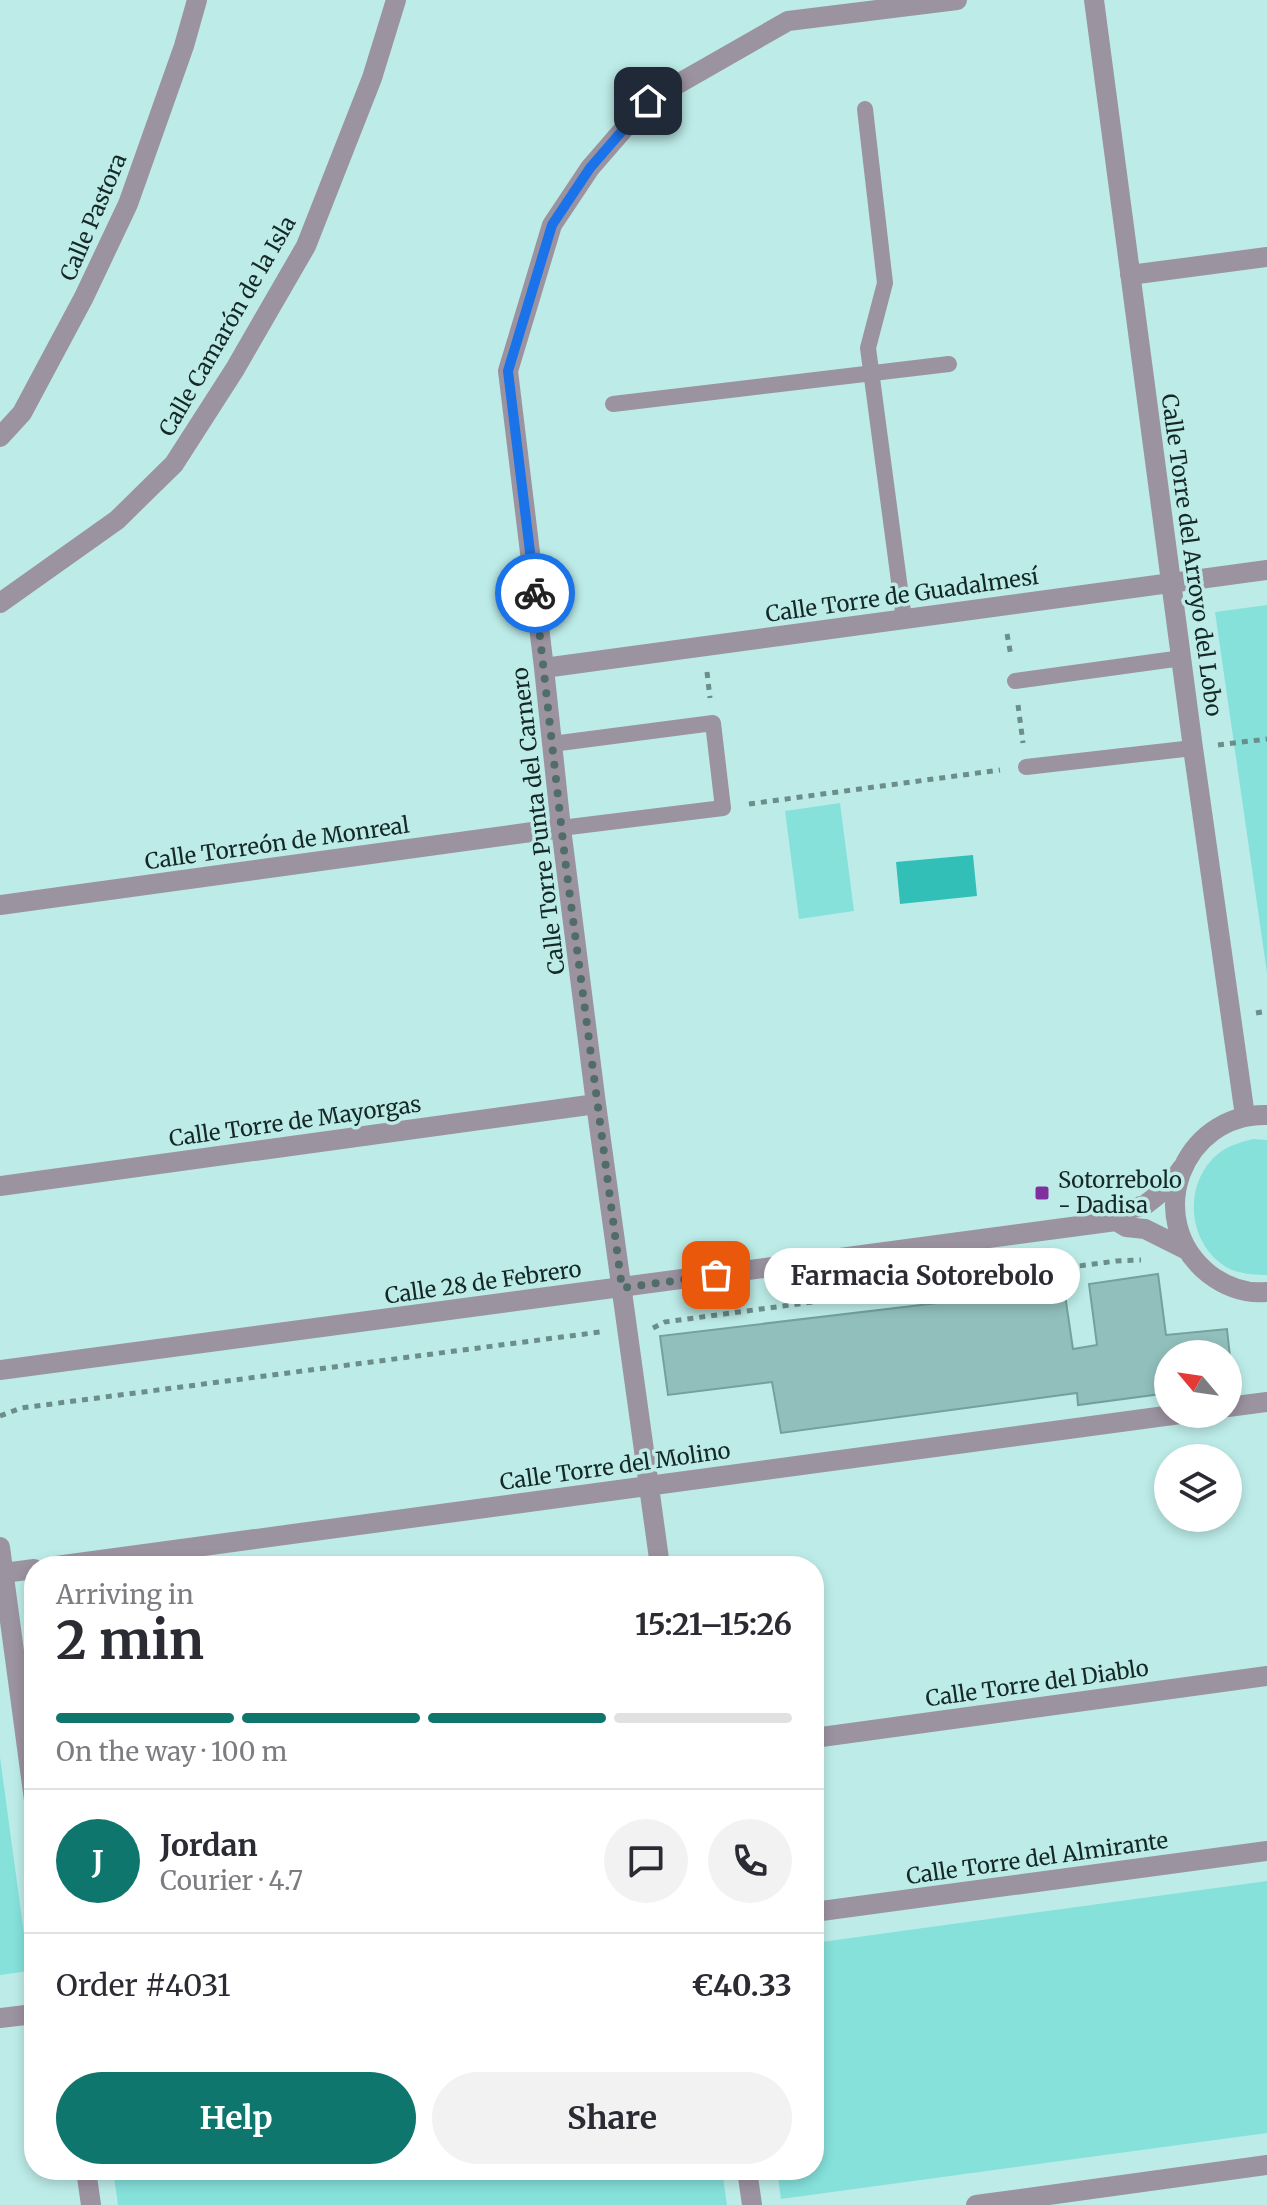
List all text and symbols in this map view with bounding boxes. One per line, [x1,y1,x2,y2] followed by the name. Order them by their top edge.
[614,67,682,135] pin
[626,79,670,123] icon: home
[54,149,132,285] street label: Calle Pastora
[152,211,302,441] street label: Calle Camarón de la Isla
[1155,392,1229,718] street label: Calle Torre del Arroyo del Lobo
[495,553,575,633] courier
[764,562,1041,628] street label: Calle Torre de Guadalmesí
[513,571,557,615] icon: bike
[505,666,571,976] street label: Calle Torre Punta del Carnero
[143,811,411,875] street label: Calle Torreón de Monreal
[167,1089,423,1153] street label: Calle Torre de Mayorgas
[1058,1166,1182,1219] place label: Sotorrebolo - Dadisa
[1033,1184,1051,1202] marker: Sotorrebolo - Dadisa
[682,1241,750,1309] pin
[764,1247,1080,1303] callout: Farmacia Sotorebolo
[694,1253,738,1297] icon: bag
[383,1254,583,1310] street label: Calle 28 de Febrero
[790,1259,1054,1292] text: Farmacia Sotorebolo
[1154,1340,1242,1428] north arrow
[1154,1340,1242,1532] map controls
[498,1436,732,1496] street label: Calle Torre del Molino
[1154,1444,1242,1532] button: layers
[56,1578,194,1611] text: Arriving in
[635,1605,792,1643] text: 15:21–15:26
[56,1608,204,1673] text: 2 min
[924,1653,1150,1713] street label: Calle Torre del Diablo
[56,1735,287,1768] text: On the way · 100 m
[604,1819,688,1903] button: chat
[708,1819,792,1903] button: phone
[160,1826,258,1864] text: Jordan
[904,1826,1170,1890] street label: Calle Torre del Almirante
[92,1842,104,1880] text: J
[160,1864,303,1897] text: Courier · 4.7
[56,1966,231,2004] text: Order #4031
[691,1966,792,2004] text: €40.33
[56,2072,416,2164] button: Help
[432,2072,792,2164] button: Share

